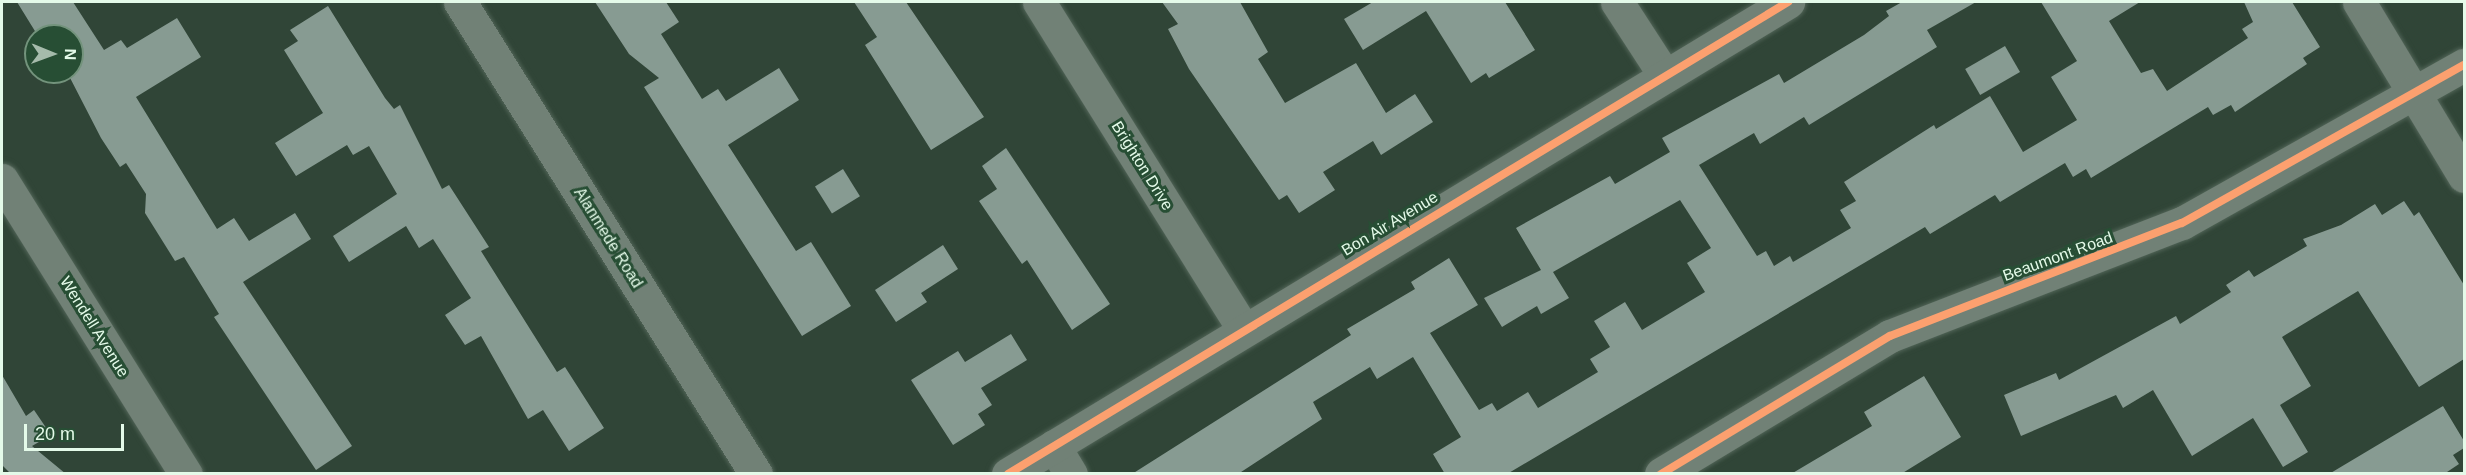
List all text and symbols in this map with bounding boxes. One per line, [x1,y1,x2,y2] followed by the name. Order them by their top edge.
[24,24,84,84] north arrow
[62,48,79,60] text: N
[1107,118,1177,214] street label: Brighton Drive
[569,184,647,292] street label: Alanmede Road
[1338,187,1442,261] street label: Bon Air Avenue
[2000,228,2116,286] street label: Beaumont Road
[55,273,133,381] street label: Wendell Avenue
[27,412,128,450] scale bar
[35,424,75,444] text: 20 m

